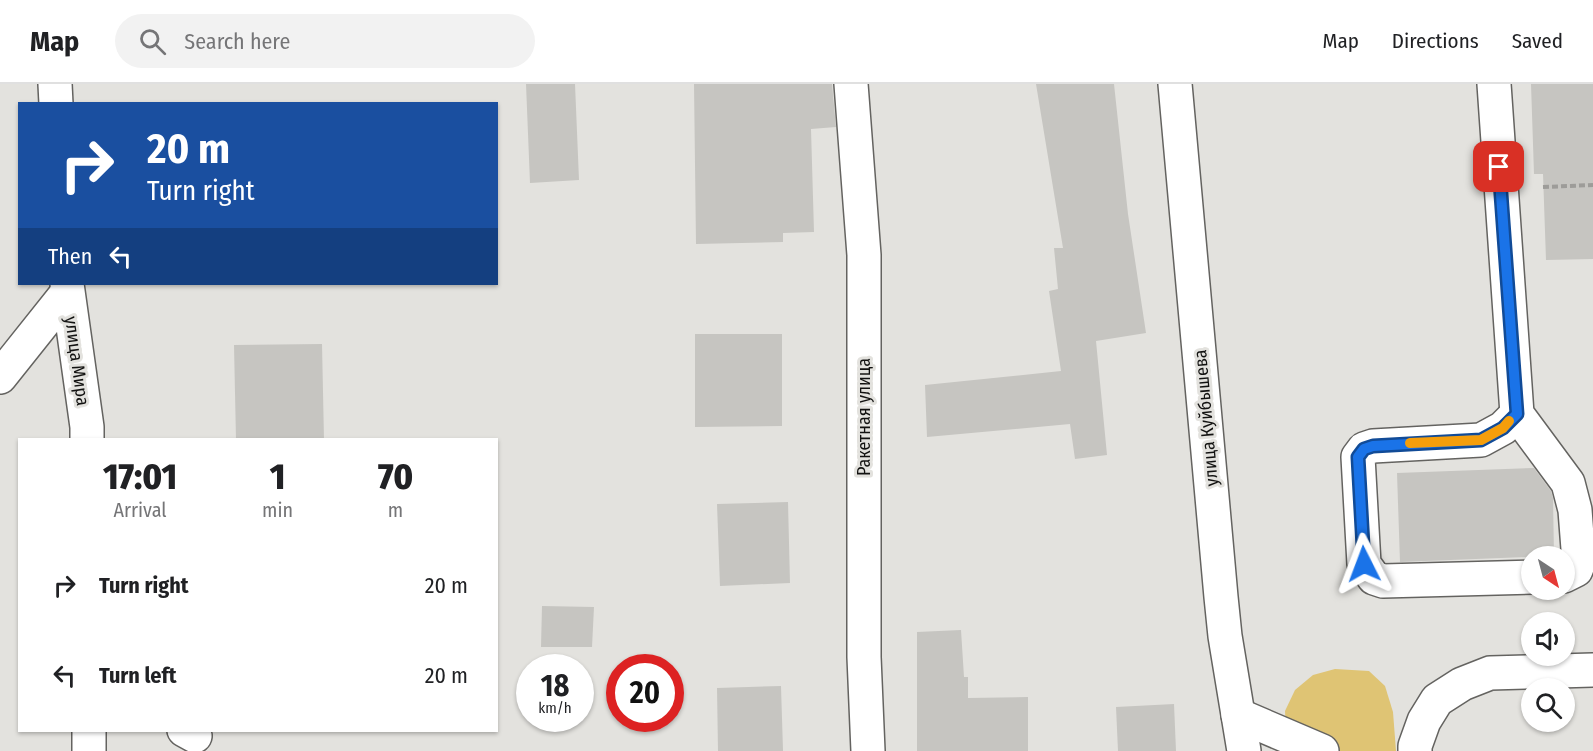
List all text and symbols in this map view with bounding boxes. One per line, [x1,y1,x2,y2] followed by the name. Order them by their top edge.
[115,14,535,68] search box
[30,25,79,58] text: Map
[136,25,169,58] icon: search
[184,28,290,55] text: Search here
[1322,28,1359,54] text: Map
[1392,28,1479,54] text: Directions
[1512,28,1563,54] text: Saved
[147,124,230,174] text: 20 m
[48,126,126,204] icon: right
[1473,141,1524,192] pin
[1482,150,1515,183] icon: arrive
[147,175,255,207] text: Turn right
[104,240,137,273] icon: left
[48,243,92,270] text: Then
[60,315,94,407] street label: улица Мира
[1189,349,1223,487] street label: улица Куйбышева
[853,358,875,476] street label: Ракетная улица
[103,455,177,499] text: 17:01
[270,455,285,499] text: 1
[378,455,413,499] text: 70
[114,498,167,522] text: Arrival
[262,498,293,522] text: min
[388,498,403,522] text: m
[1332,532,1396,596] position arrow
[1521,546,1575,600] north arrow
[1521,546,1575,732] map controls
[48,569,81,602] icon: right
[99,572,188,599] text: Turn right
[425,572,468,599] text: 20 m
[1521,612,1575,666] button: sound
[606,654,684,732] speed limit sign: 20
[48,659,81,692] icon: left
[99,662,177,689] text: Turn left
[425,662,468,689] text: 20 m
[541,668,569,704] text: 18
[1521,678,1575,732] button: search
[538,699,572,717] text: km/h

